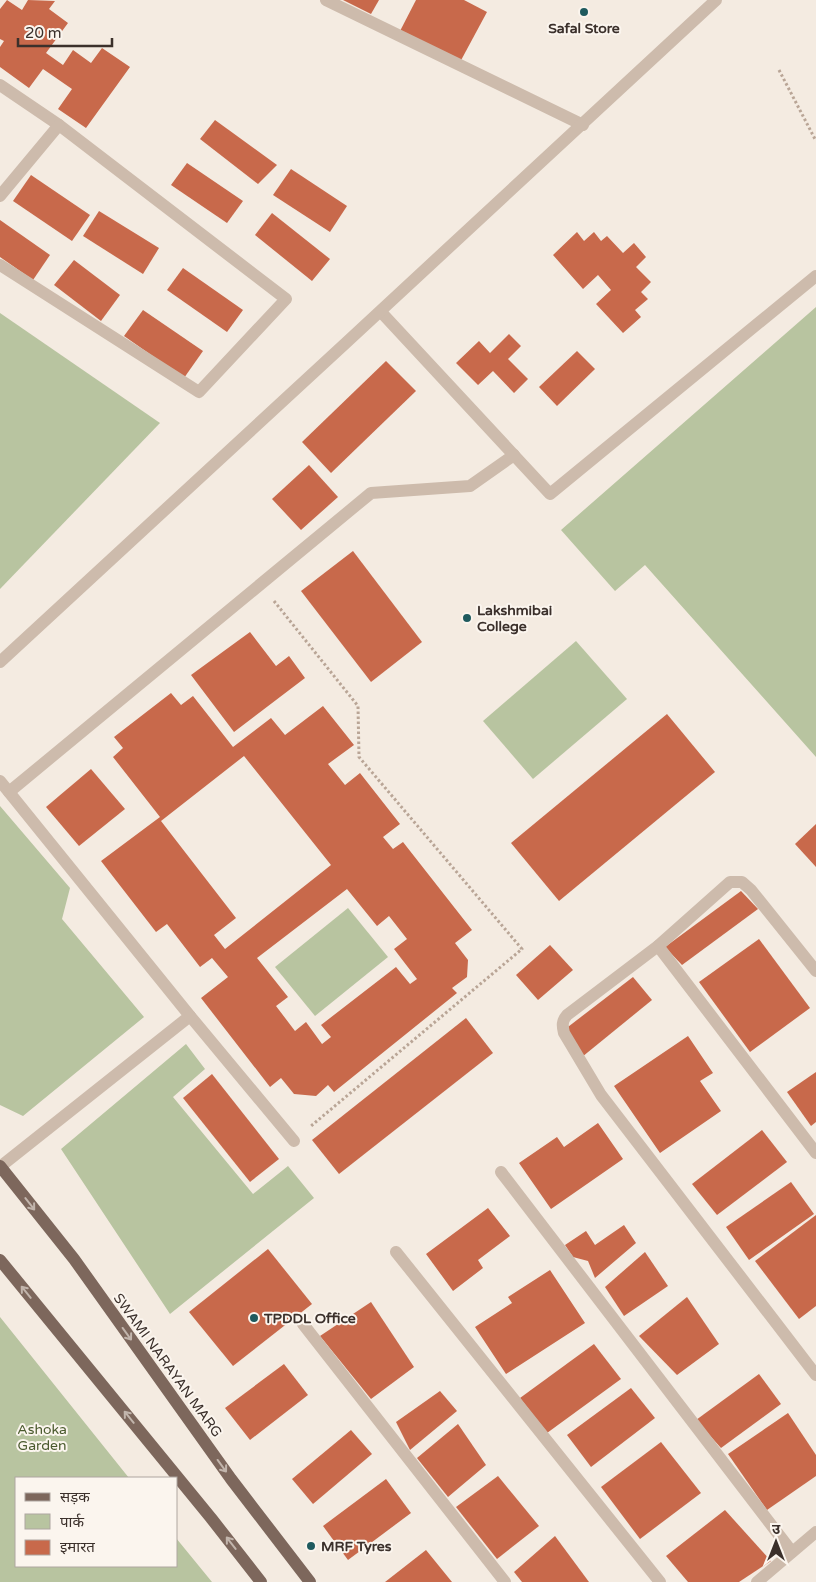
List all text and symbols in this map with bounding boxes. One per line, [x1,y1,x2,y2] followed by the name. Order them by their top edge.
[578,6,590,18] marker: Safal Store
[18,15,111,47] scale bar
[548,20,620,37] place label: Safal Store
[25,24,62,42] text: 20 m
[477,602,552,635] place label: Lakshmibai College
[461,612,473,624] marker: Lakshmibai College
[25,1197,36,1210] one-way arrow
[20,1285,31,1298] one-way arrow
[110,1290,225,1441] street label: SWAMI NARAYAN MARG
[263,1310,356,1327] place label: TPDDL Office
[248,1312,260,1324] marker: TPDDL Office
[122,1327,132,1341] one-way arrow
[123,1411,134,1424] one-way arrow
[17,1421,67,1454] park label: Ashoka Garden
[217,1459,227,1473] one-way arrow
[15,1477,178,1567] legend
[60,1488,90,1506] text: सड़क
[60,1513,84,1531] text: पार्क
[751,1517,801,1567] north arrow
[772,1521,781,1538] text: उ
[226,1536,236,1550] one-way arrow
[60,1538,95,1556] text: इमारत
[321,1538,392,1555] place label: MRF Tyres
[305,1540,317,1552] marker: MRF Tyres

